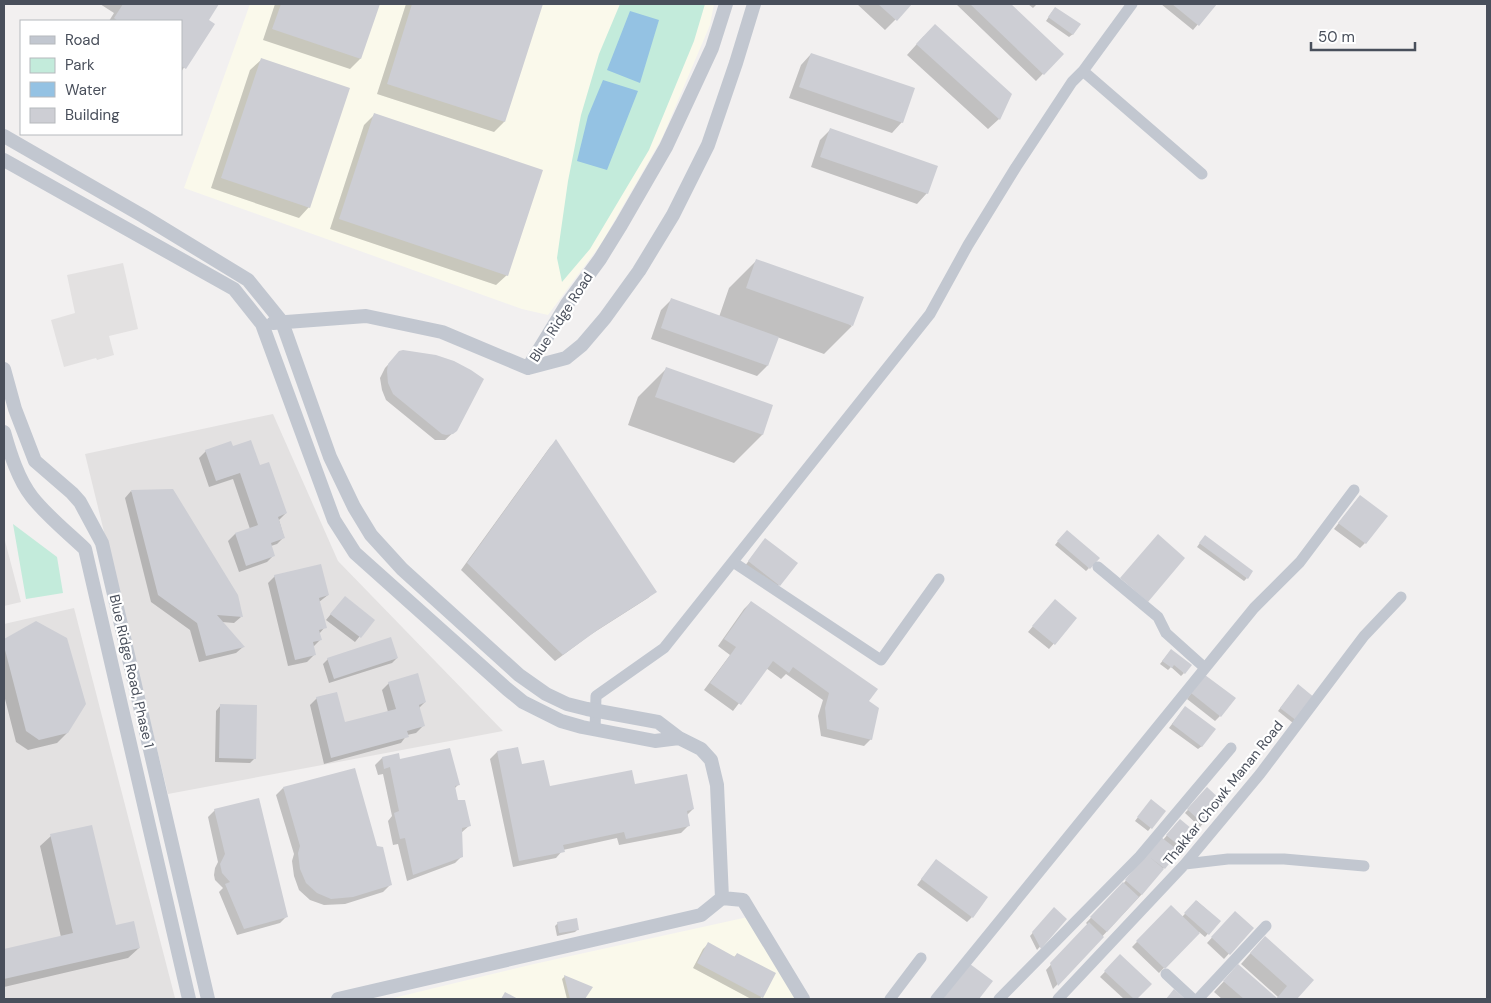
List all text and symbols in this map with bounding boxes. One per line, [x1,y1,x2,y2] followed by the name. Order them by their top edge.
[20,20,182,135] legend
[1311,20,1415,52] scale bar
[1318,27,1355,47] text: 50 m
[65,30,100,50] text: Road
[65,55,95,75] text: Park
[65,80,107,100] text: Water
[65,105,120,125] text: Building
[525,269,597,365] street label: Blue Ridge Road
[106,593,158,749] street label: Blue Ridge Road, Phase 1
[1159,717,1287,869] street label: Thakkar Chowk Manan Road

